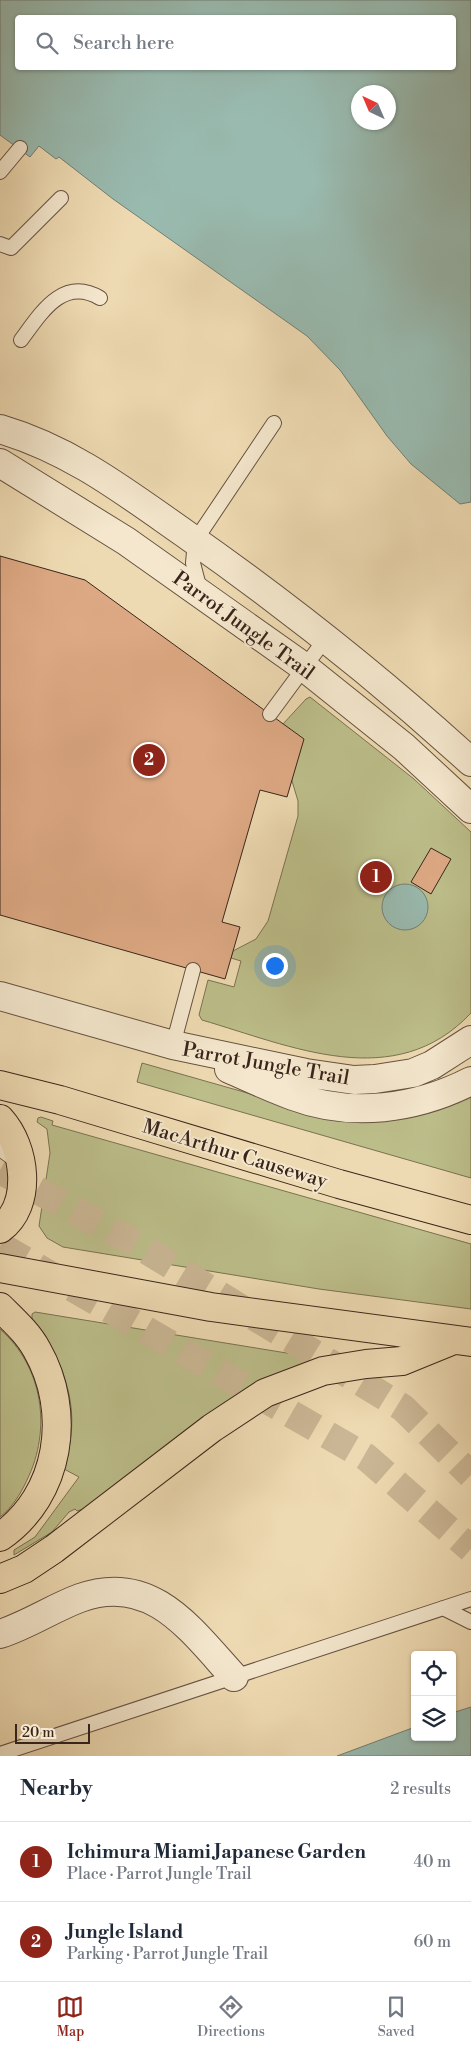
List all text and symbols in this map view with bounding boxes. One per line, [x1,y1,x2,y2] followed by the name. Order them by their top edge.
[15,15,456,70] search box
[33,29,61,57] icon: search
[73,31,174,55] text: Search here
[351,85,396,130] north arrow
[167,566,319,686] street label: Parrot Jungle Trail
[133,741,165,779] pin: 2
[360,858,392,896] pin: 1
[262,953,288,979] your location
[180,1037,351,1091] street label: Parrot Jungle Trail
[139,1114,330,1195] street label: MacArthur Causeway
[411,1651,456,1741] map controls
[411,1651,456,1696] button: locate
[411,1696,456,1741] button: layers
[15,1721,90,1744] scale bar
[22,1724,54,1742] text: 20 m
[20,1776,93,1802] text: Nearby
[390,1779,451,1799] text: 2 results
[67,1840,366,1864] text: Ichimura Miami Japanese Garden
[32,1852,40,1872] text: 1
[414,1852,451,1872] text: 40 m
[67,1864,252,1884] text: Place · Parrot Jungle Trail
[67,1920,184,1944] text: Jungle Island
[31,1932,41,1952] text: 2
[413,1932,451,1952] text: 60 m
[67,1944,268,1964] text: Parking · Parrot Jungle Trail
[56,1993,84,2041] tab: Map
[197,1993,265,2041] tab: Directions
[378,1993,415,2041] tab: Saved

